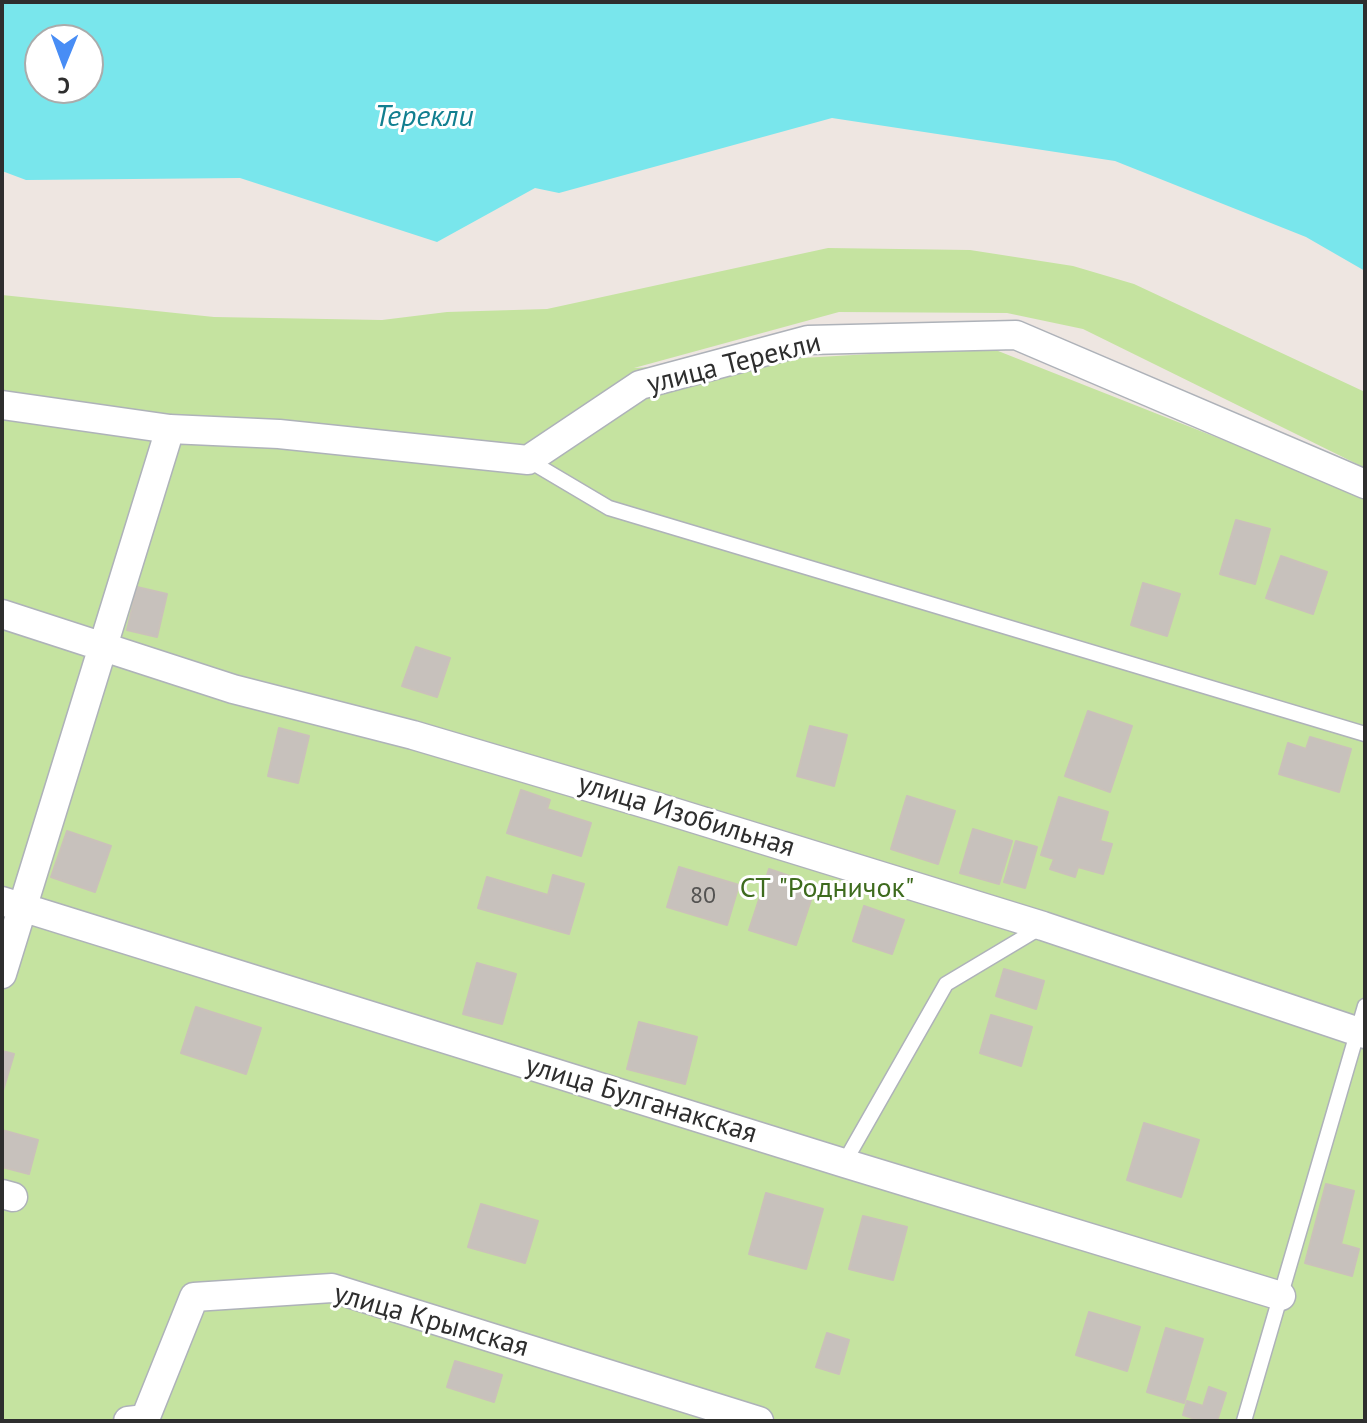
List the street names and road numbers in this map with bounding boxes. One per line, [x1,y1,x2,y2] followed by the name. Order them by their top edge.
[644,326,824,402] street label: улица Терекли
[574,767,798,865] street label: улица Изобильная
[521,1049,761,1151] street label: улица Булганакская
[330,1277,532,1365] street label: улица Крымская

